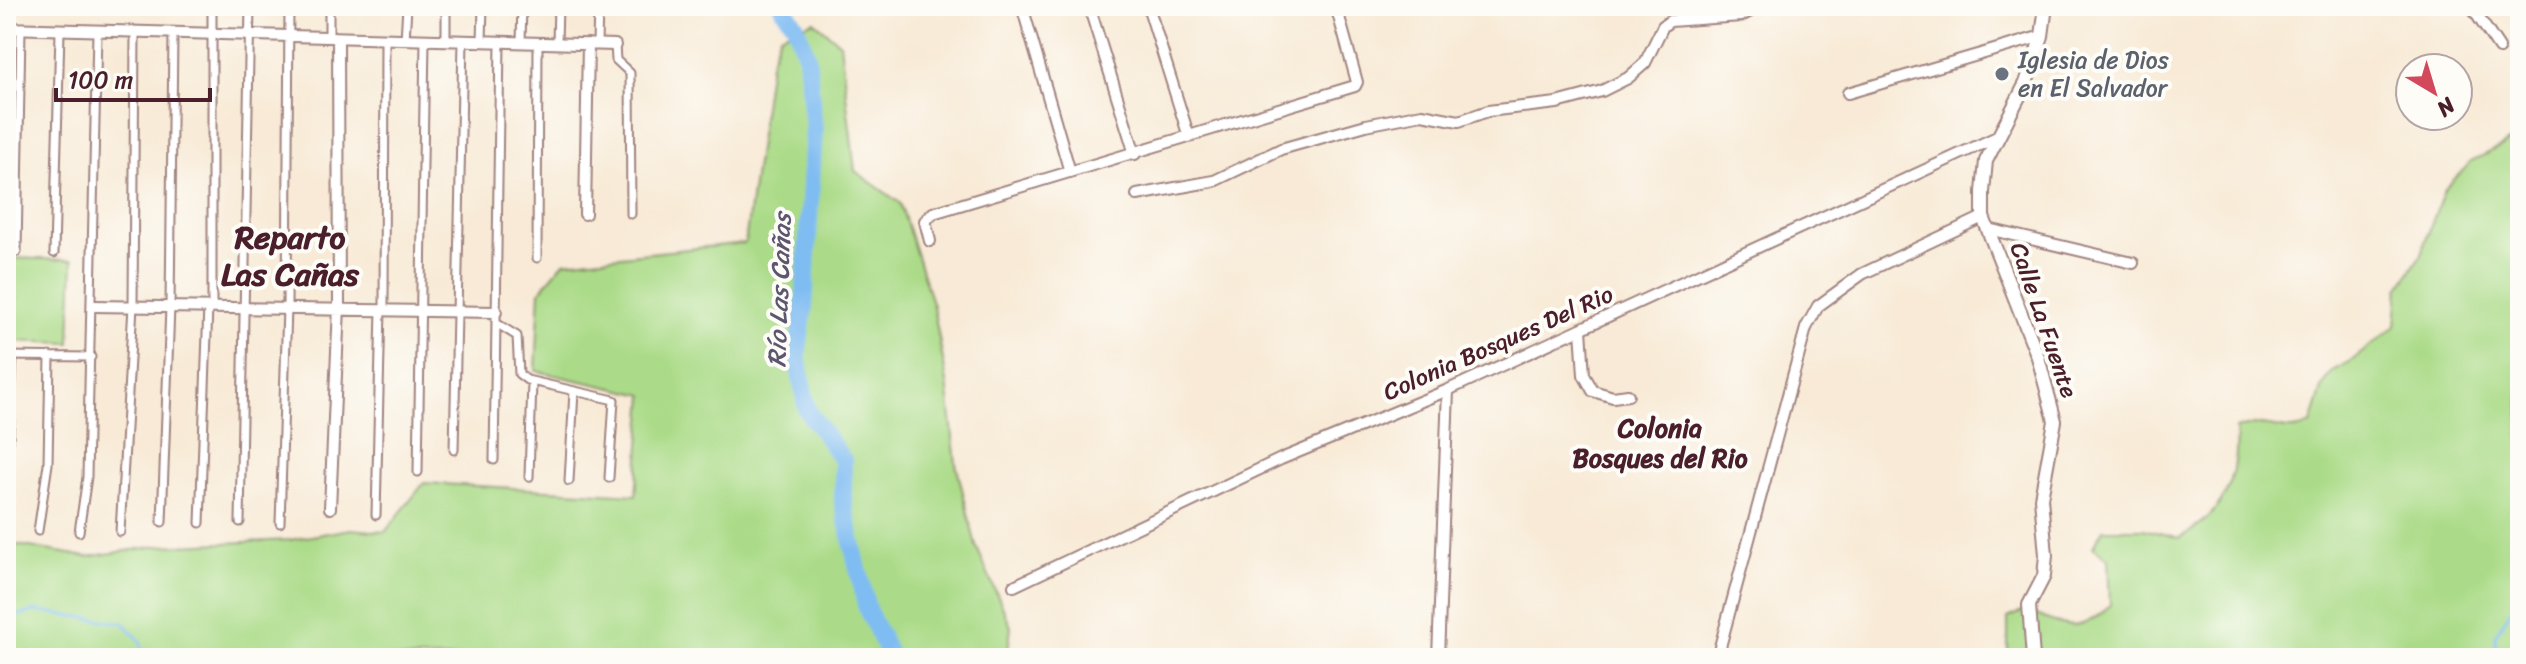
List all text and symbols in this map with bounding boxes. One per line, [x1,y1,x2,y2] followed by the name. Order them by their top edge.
[2017,39,2169,109] place label: Iglesia de Dios en El Salvador
[56,52,210,102] scale bar
[2394,52,2474,132] north arrow
[68,59,133,101] text: 100 m
[1993,65,2011,83] marker: Iglesia de Dios en El Salvador
[2427,87,2465,128] text: N
[221,209,360,303] district label: Reparto Las Cañas
[753,209,805,368] water label: Río Las Cañas
[1998,237,2090,404] street label: Calle La Fuente
[1376,273,1620,413] street label: Colonia Bosques Del Rio
[1572,405,1748,481] district label: Colonia Bosques del Rio

